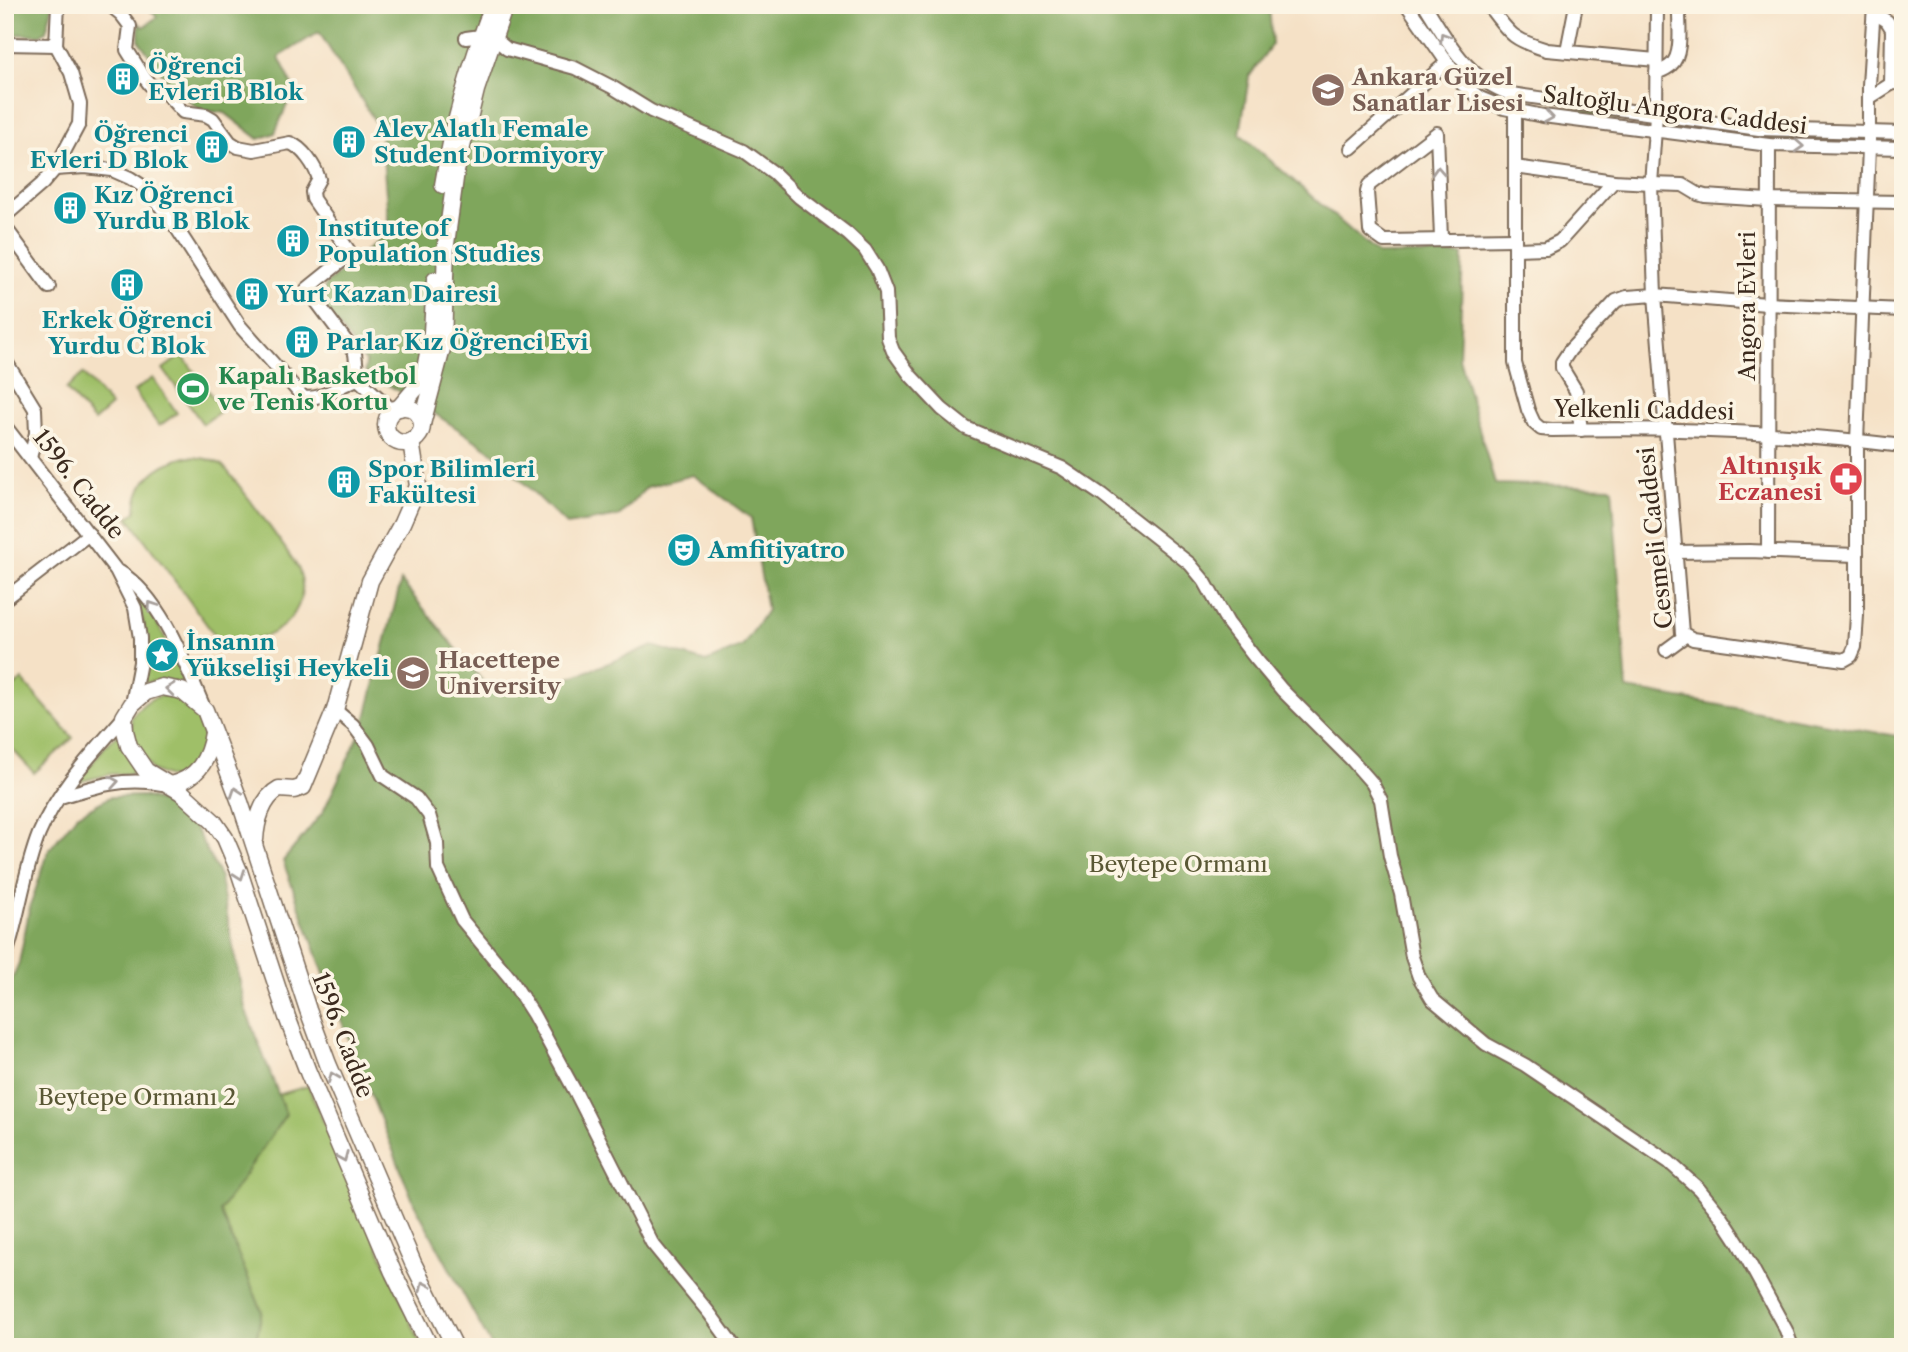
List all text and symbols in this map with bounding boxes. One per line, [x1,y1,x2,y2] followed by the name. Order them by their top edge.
[1440,31,1453,44] one-way arrow
[148,52,304,106] place label: Öğrenci Evleri B Blok
[104,60,142,98] building icon: Öğrenci Evleri B Blok
[1351,63,1524,117] place label: Ankara Güzel Sanatlar Lisesi
[1309,71,1347,109] school or university icon: Ankara Güzel Sanatlar Lisesi
[1541,80,1809,140] street label: Saltoğlu Angora Caddesi
[1543,109,1555,124] one-way arrow
[373,115,604,169] place label: Alev Alatlı Female Student Dormiyory
[30,120,189,174] place label: Öğrenci Evleri D Blok
[330,123,368,161] building icon: Alev Alatlı Female Student Dormiyory
[193,128,231,166] building icon: Öğrenci Evleri D Blok
[1794,139,1805,154] one-way arrow
[1430,165,1445,176] one-way arrow
[93,181,250,235] place label: Kız Öğrenci Yurdu B Blok
[51,189,89,227] building icon: Kız Öğrenci Yurdu B Blok
[318,214,541,268] place label: Institute of Population Studies
[274,222,312,260] building icon: Institute of Population Studies
[1733,231,1761,382] street label: Angora Evleri
[108,266,146,304] building icon: Erkek Öğrenci Yurdu C Blok
[233,275,271,313] building icon: Yurt Kazan Dairesi
[275,280,497,308] place label: Yurt Kazan Dairesi
[42,306,212,360] place label: Erkek Öğrenci Yurdu C Blok
[283,323,321,361] building icon: Parlar Kız Öğrenci Evi
[326,328,588,356] place label: Parlar Kız Öğrenci Evi
[217,362,417,416] place label: Kapalı Basketbol ve Tenis Kortu
[174,370,212,408] sports icon: Kapalı Basketbol ve Tenis Kortu
[1552,394,1735,426] street label: Yelkenli Caddesi
[27,423,131,545] street label: 1596. Cadde
[1632,446,1678,630] street label: Cesmeli Caddesi
[1718,452,1823,506] place label: Altınışık Eczanesi
[368,455,535,509] place label: Spor Bilimleri Fakültesi
[1827,460,1865,498] pharmacy icon: Altınışık Eczanesi
[325,463,363,501] building icon: Spor Bilimleri Fakültesi
[665,531,703,569] theatre icon: Amfitiyatro
[707,536,845,564] place label: Amfitiyatro
[148,601,160,614] one-way arrow
[185,628,389,682] place label: İnsanın Yükselişi Heykeli
[143,636,181,674] place icon: İnsanın Yükselişi Heykeli
[438,646,562,700] place label: Hacettepe University
[394,654,432,692] school or university icon: Hacettepe University
[164,682,176,697] one-way arrow
[108,775,120,790] one-way arrow
[230,787,244,799] one-way arrow
[1088,850,1268,878] park label: Beytepe Ormanı
[232,868,246,880] one-way arrow
[306,968,380,1102] street label: 1596. Cadde
[328,1072,342,1084] one-way arrow
[38,1083,236,1111] park label: Beytepe Ormanı 2
[335,1150,349,1163] one-way arrow
[418,1281,432,1293] one-way arrow

